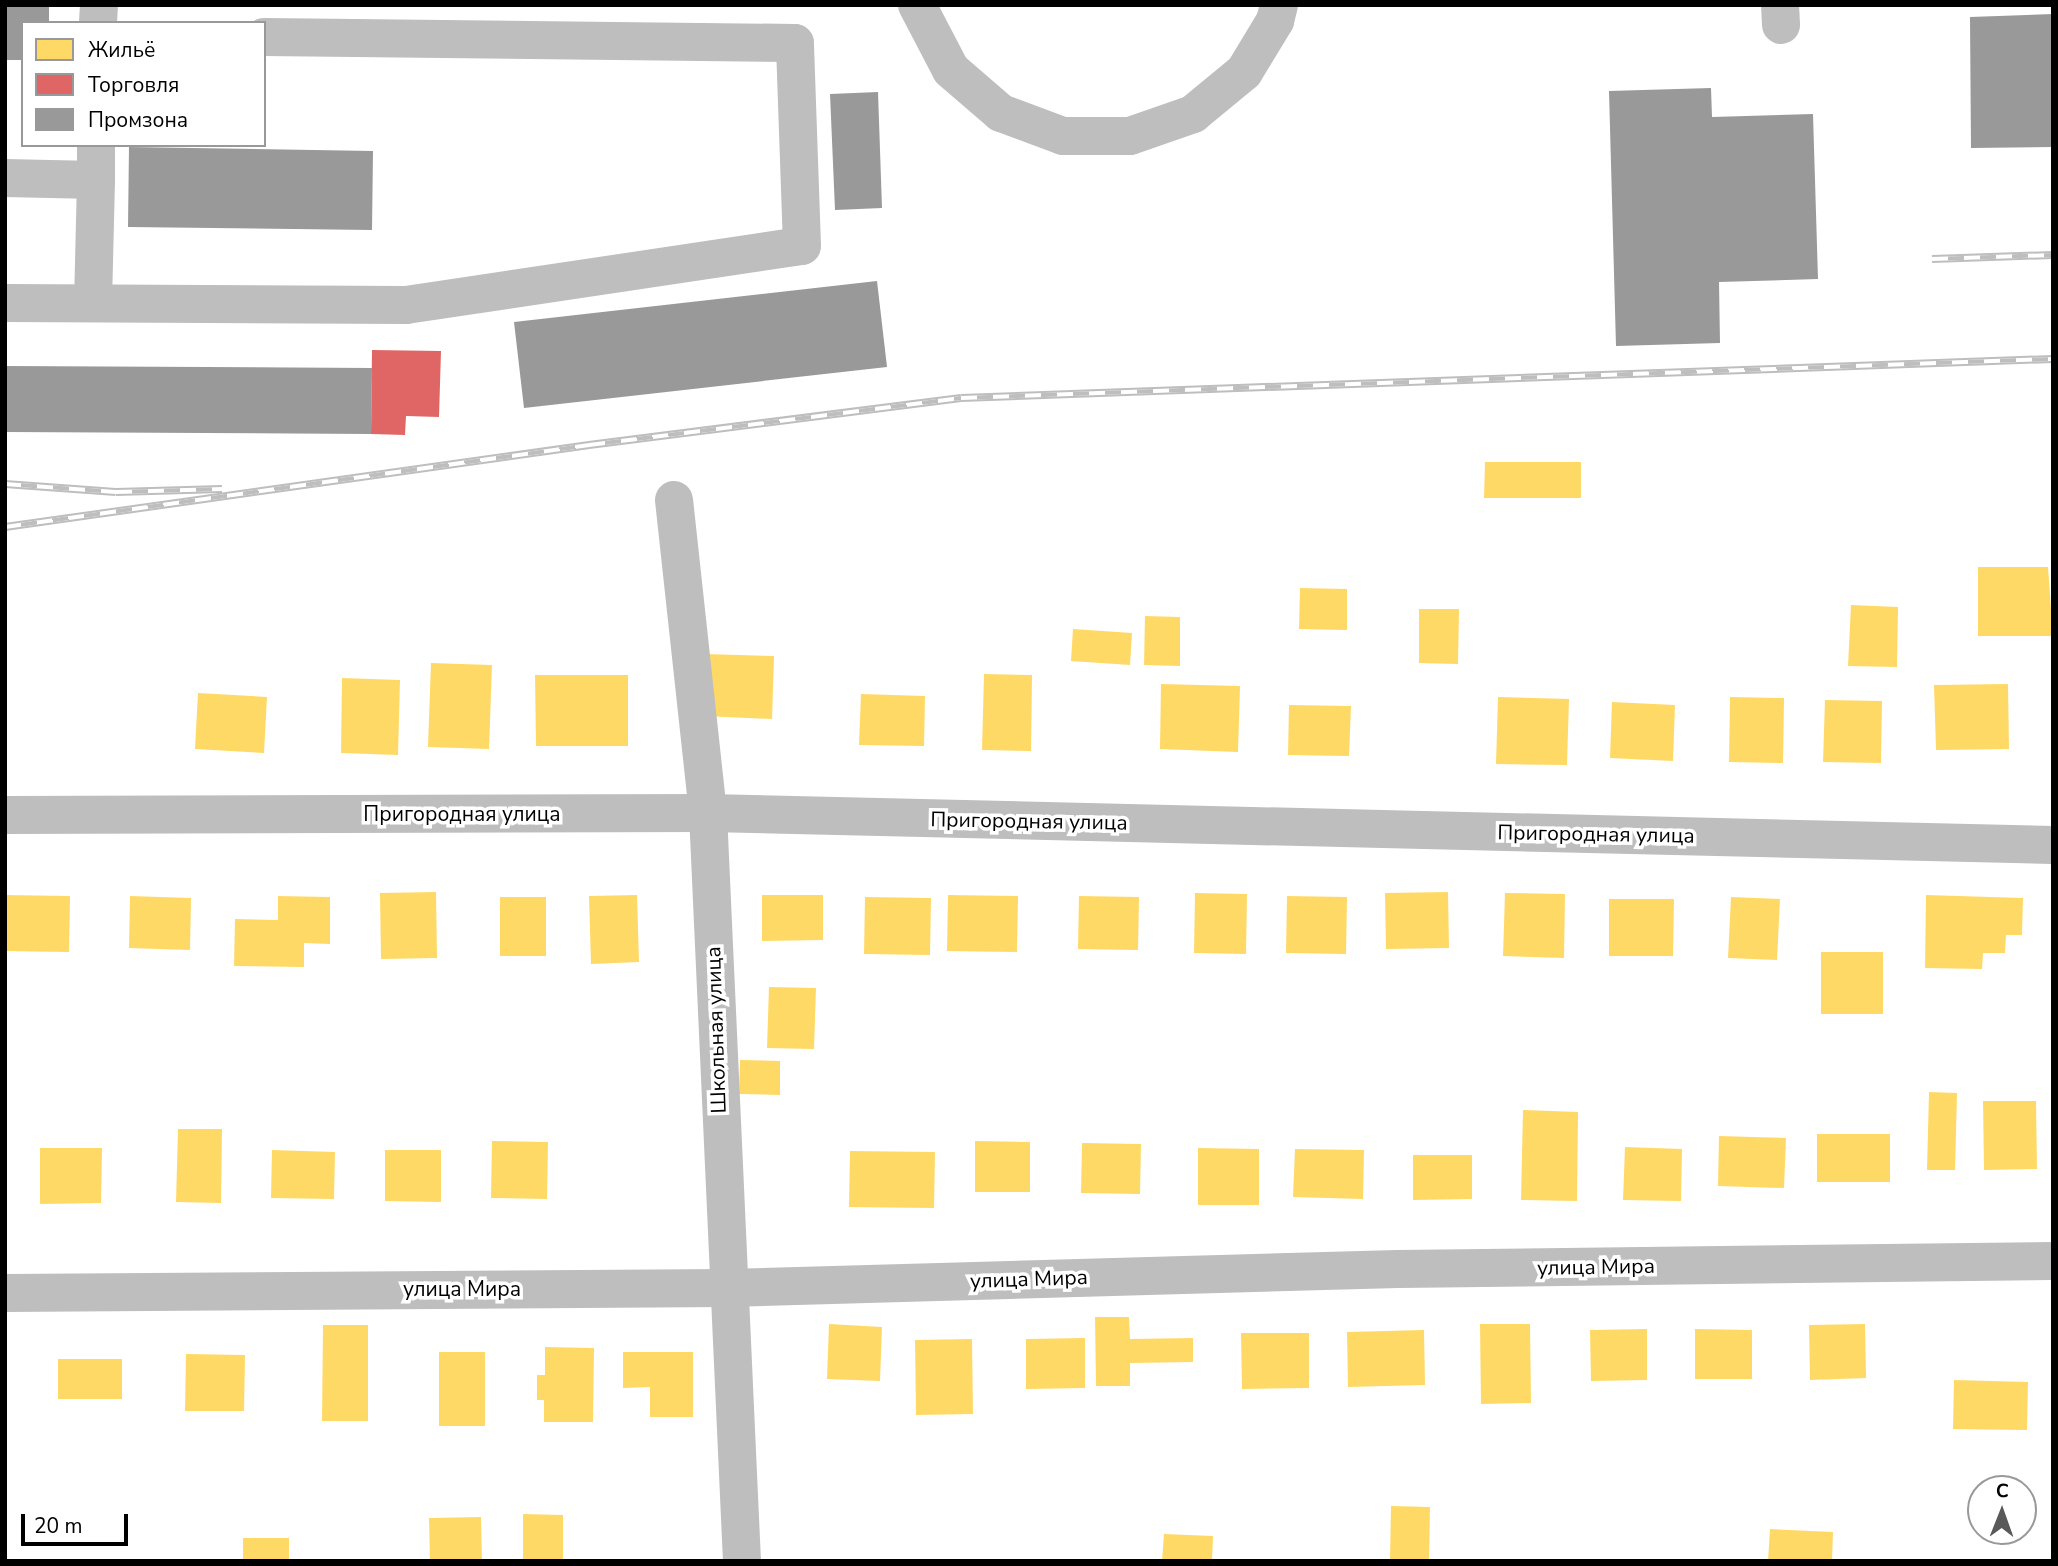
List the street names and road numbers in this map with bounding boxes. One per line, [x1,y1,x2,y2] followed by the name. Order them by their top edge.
[363,801,561,827] street label: Пригородная улица
[930,807,1128,835] street label: Пригородная улица
[1497,820,1695,848] street label: Пригородная улица
[700,946,732,1114] street label: Школьная улица
[1537,1253,1655,1281] street label: улица Мира
[970,1264,1088,1294] street label: улица Мира
[403,1276,521,1302] street label: улица Мира

